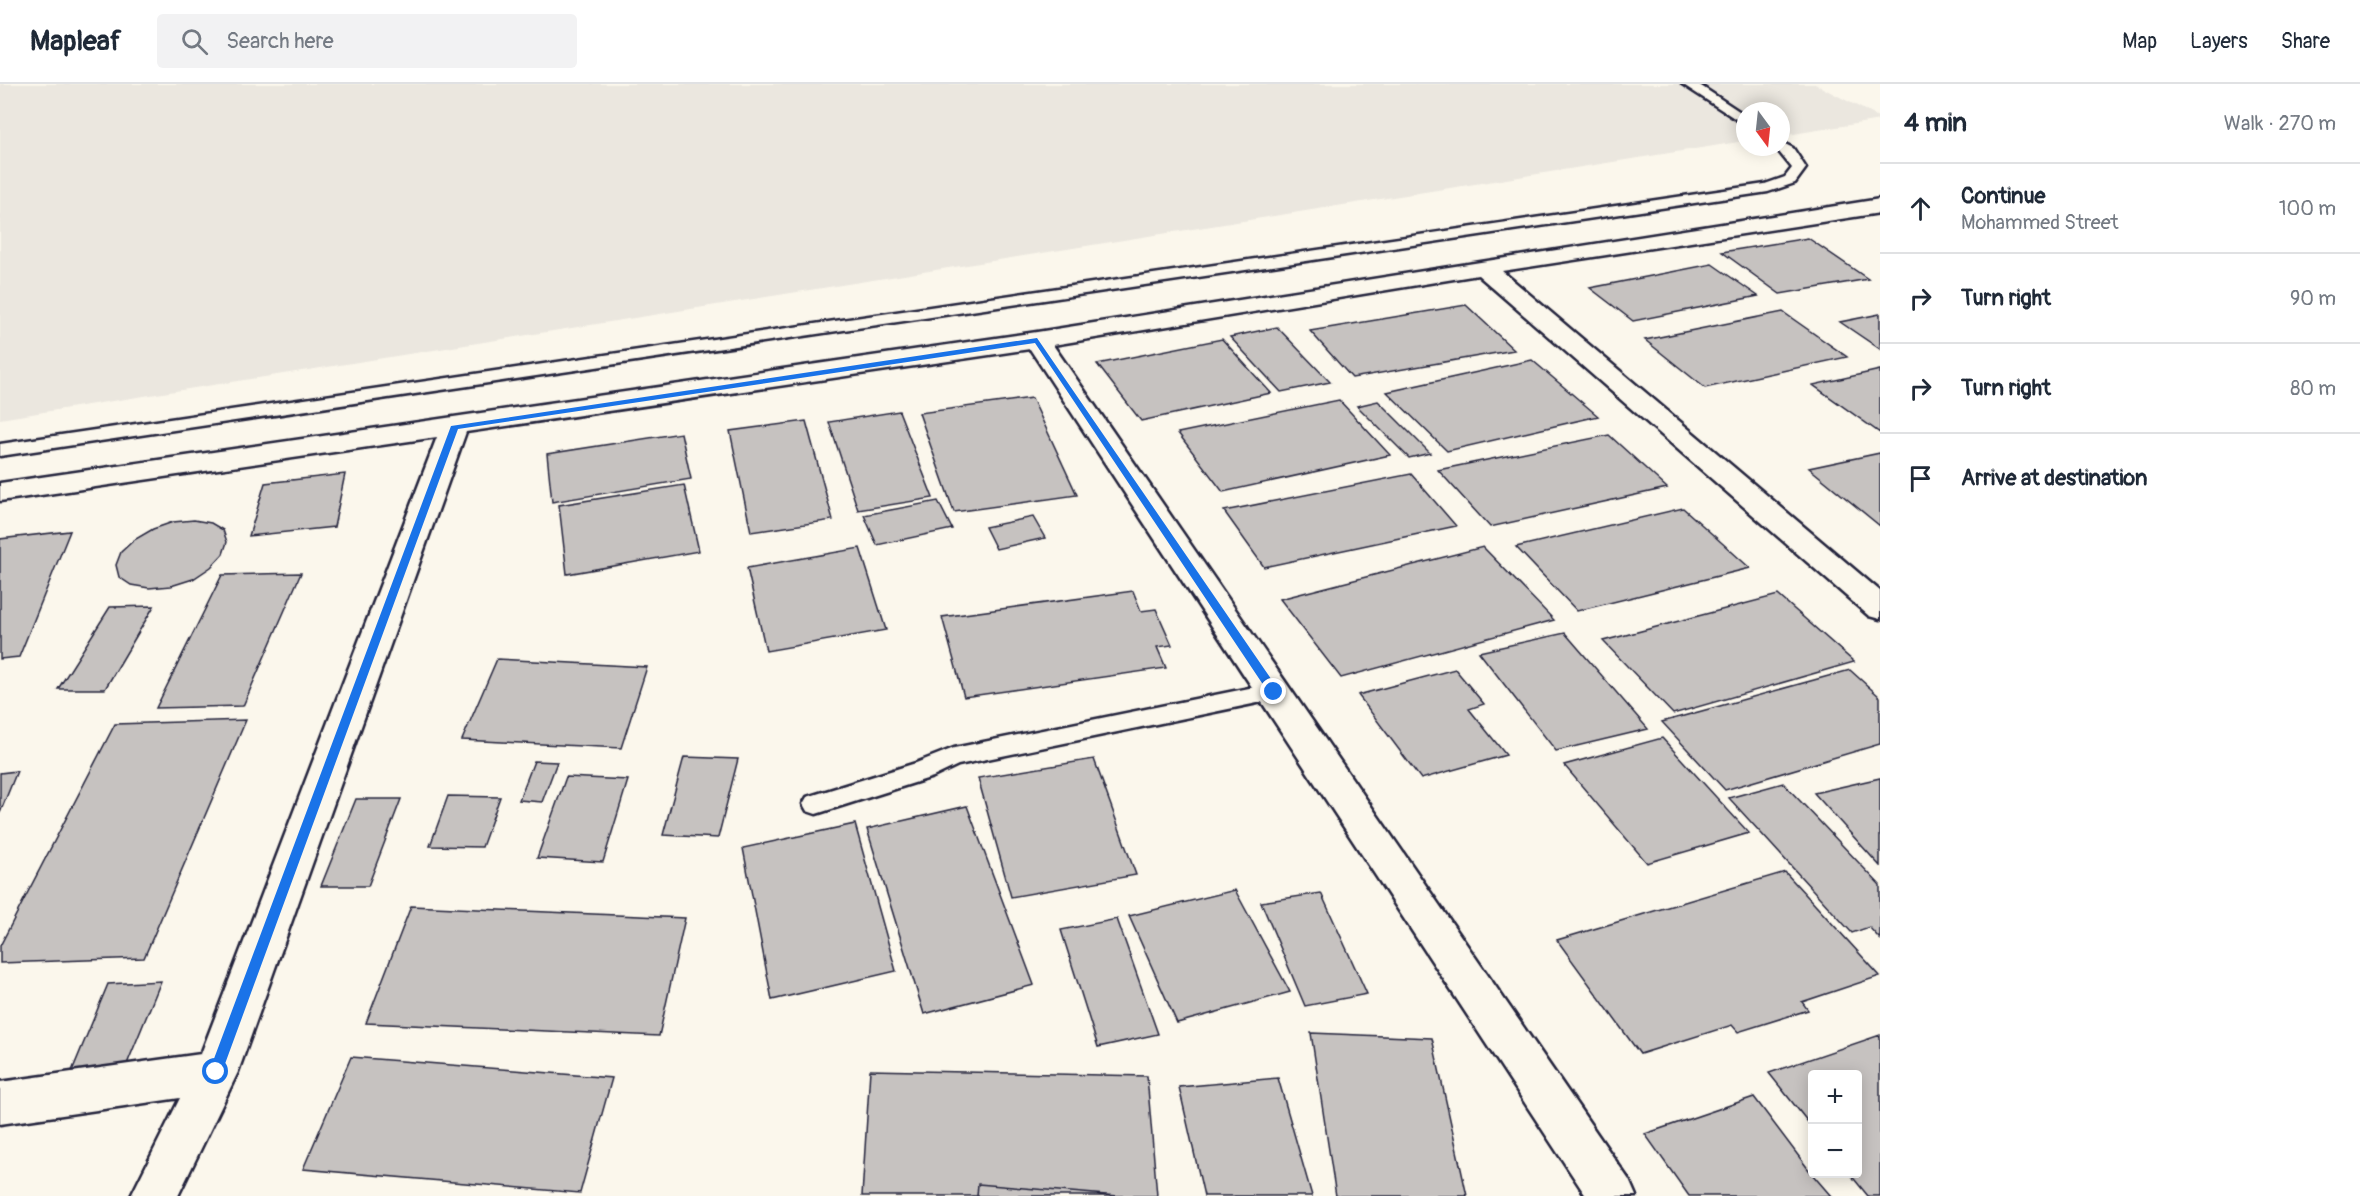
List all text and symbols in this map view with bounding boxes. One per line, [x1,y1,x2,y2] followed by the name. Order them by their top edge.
[157,14,577,68] search box
[30,24,121,59] text: Mapleaf
[178,25,211,58] icon: search
[226,27,334,55] text: Search here
[2122,28,2157,55] text: Map
[2190,28,2248,55] text: Layers
[2281,28,2330,55] text: Share
[1736,102,1790,156] north arrow
[1904,107,1967,139] text: 4 min
[2224,111,2336,136] text: Walk · 270 m
[1961,182,2045,210] text: Continue
[1904,192,1937,225] icon: ahead
[2279,196,2336,221] text: 100 m
[1961,210,2119,235] text: Mohammed Street
[1904,282,1937,315] icon: right
[1961,284,2051,312] text: Turn right
[2290,286,2336,311] text: 90 m
[1904,372,1937,405] icon: right
[1961,374,2051,402] text: Turn right
[2290,376,2336,401] text: 80 m
[1904,462,1937,495] icon: arrive
[1961,464,2147,492] text: Arrive at destination
[1260,678,1286,704] route end
[202,1058,228,1084] route start
[1808,1070,1862,1178] map controls
[1808,1070,1862,1124] button: +
[1808,1124,1862,1178] button: −

